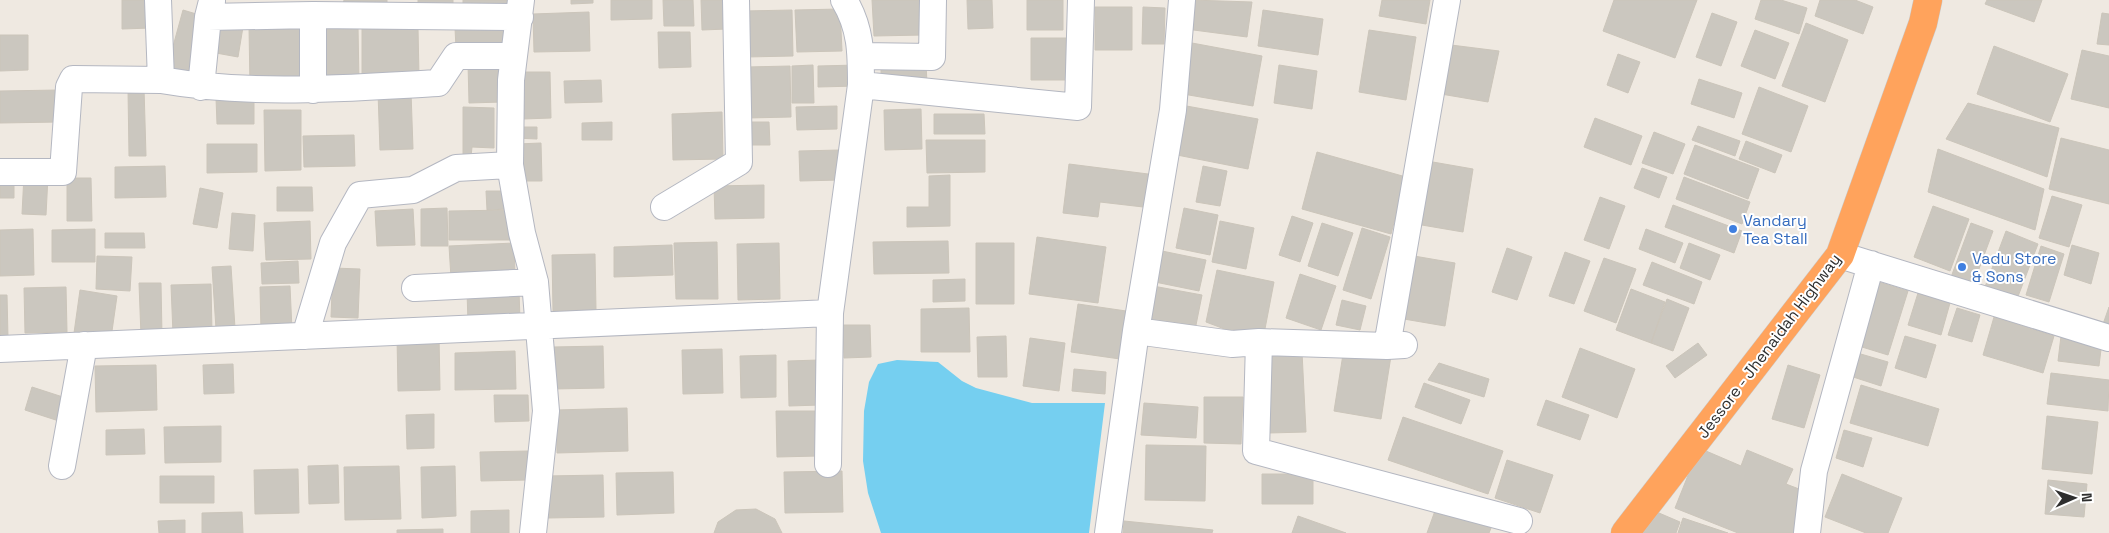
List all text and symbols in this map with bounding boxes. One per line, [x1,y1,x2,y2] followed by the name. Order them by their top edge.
[1743,210,1808,249] place label: Vandary Tea Stall
[1727,223,1739,235] marker: Vandary Tea Stall
[1972,248,2057,287] place label: Vadu Store & Sons
[1693,249,1845,443] street label: Jessore - Jhenaidah Highway
[1956,261,1968,273] marker: Vadu Store & Sons
[2049,473,2099,523] north arrow
[2078,493,2096,503] text: N

